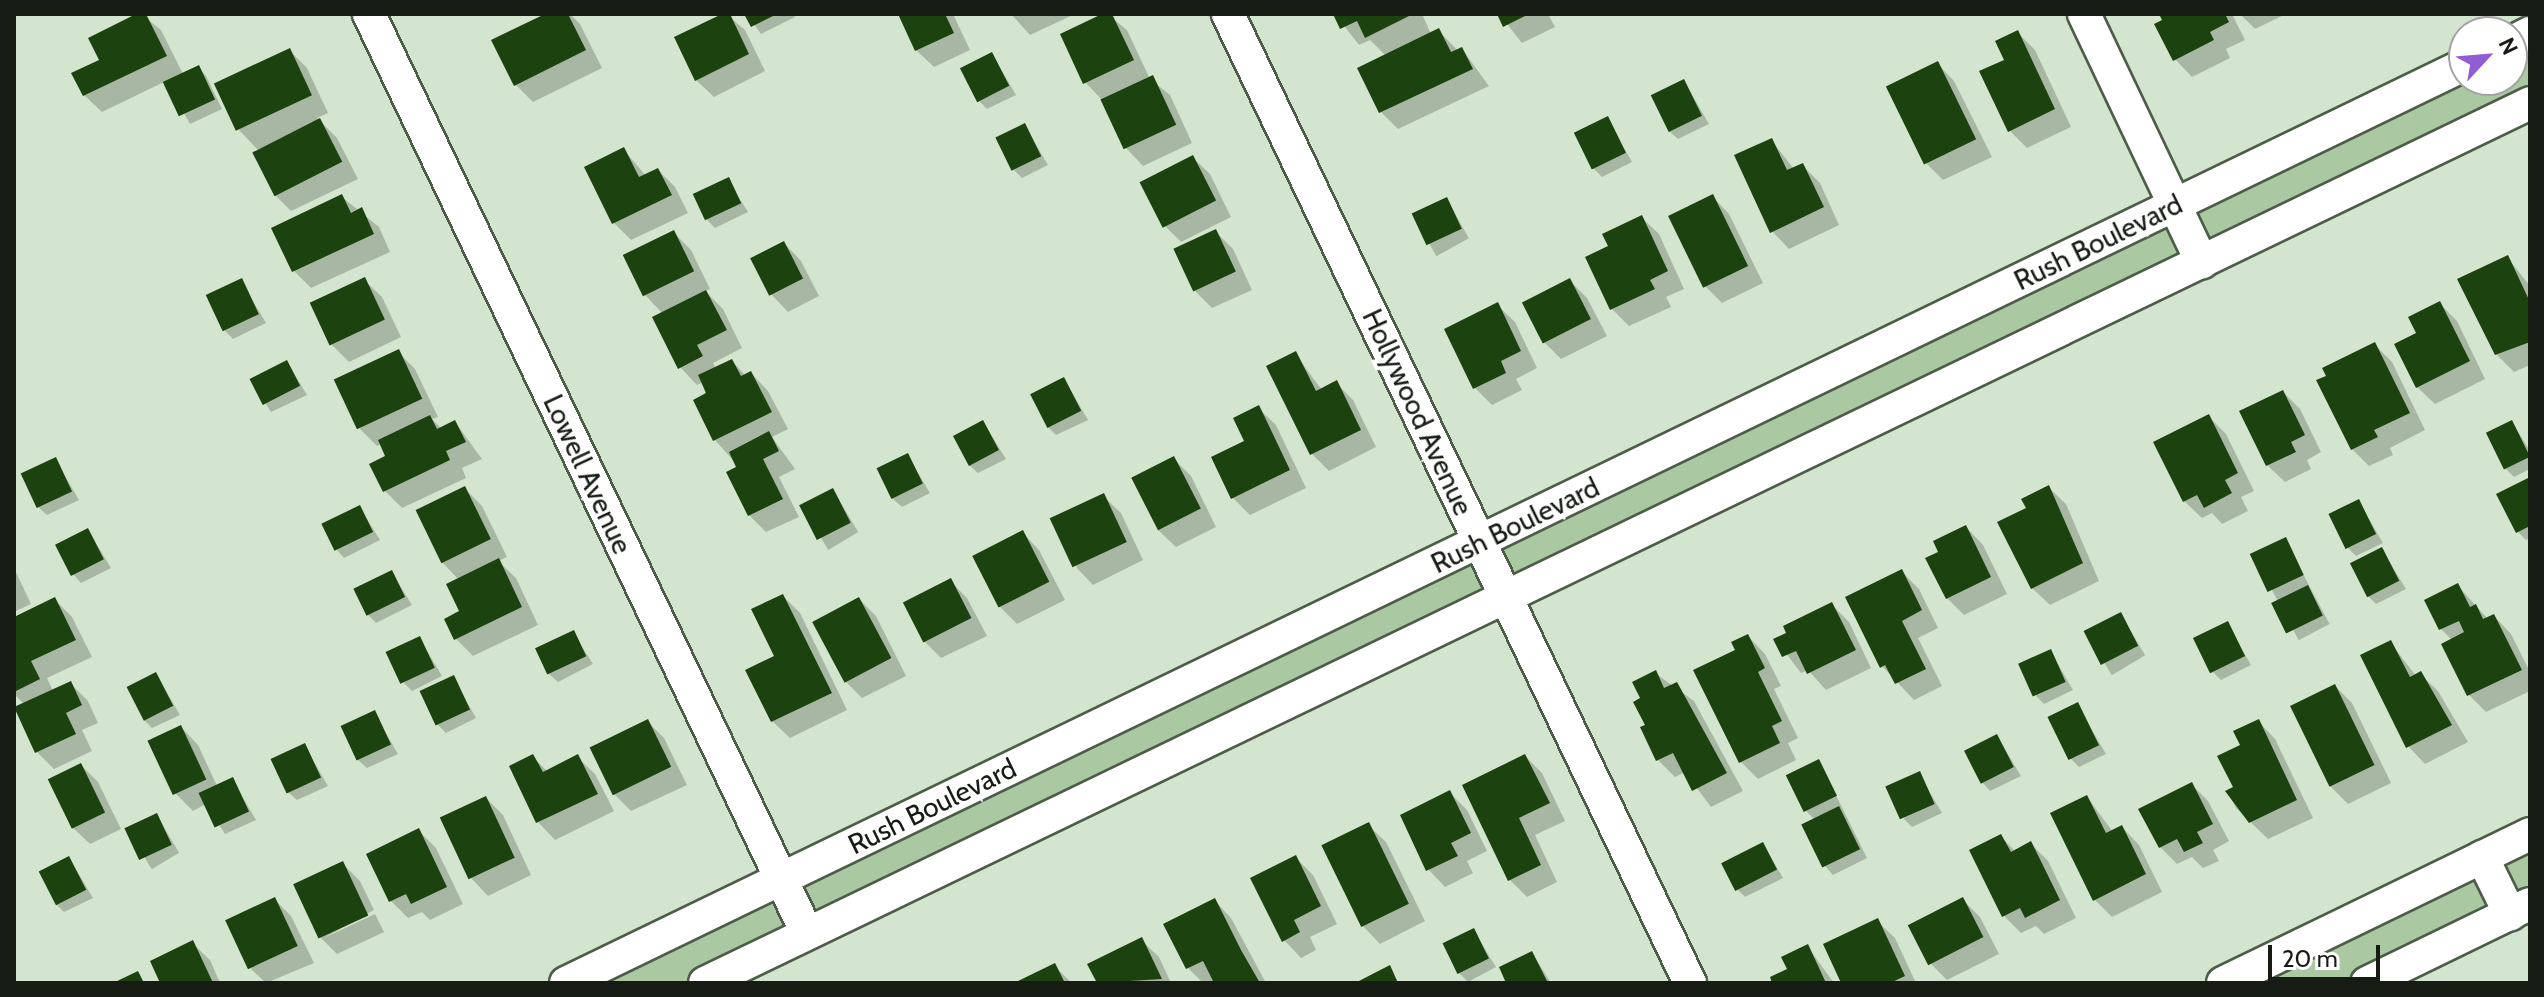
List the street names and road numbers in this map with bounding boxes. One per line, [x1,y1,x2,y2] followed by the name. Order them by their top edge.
[2008,187,2188,297] street label: Rush Boulevard
[1356,304,1480,520] street label: Hollywood Avenue
[536,389,640,559] street label: Lowell Avenue
[1425,470,1605,580] street label: Rush Boulevard
[842,751,1022,861] street label: Rush Boulevard

